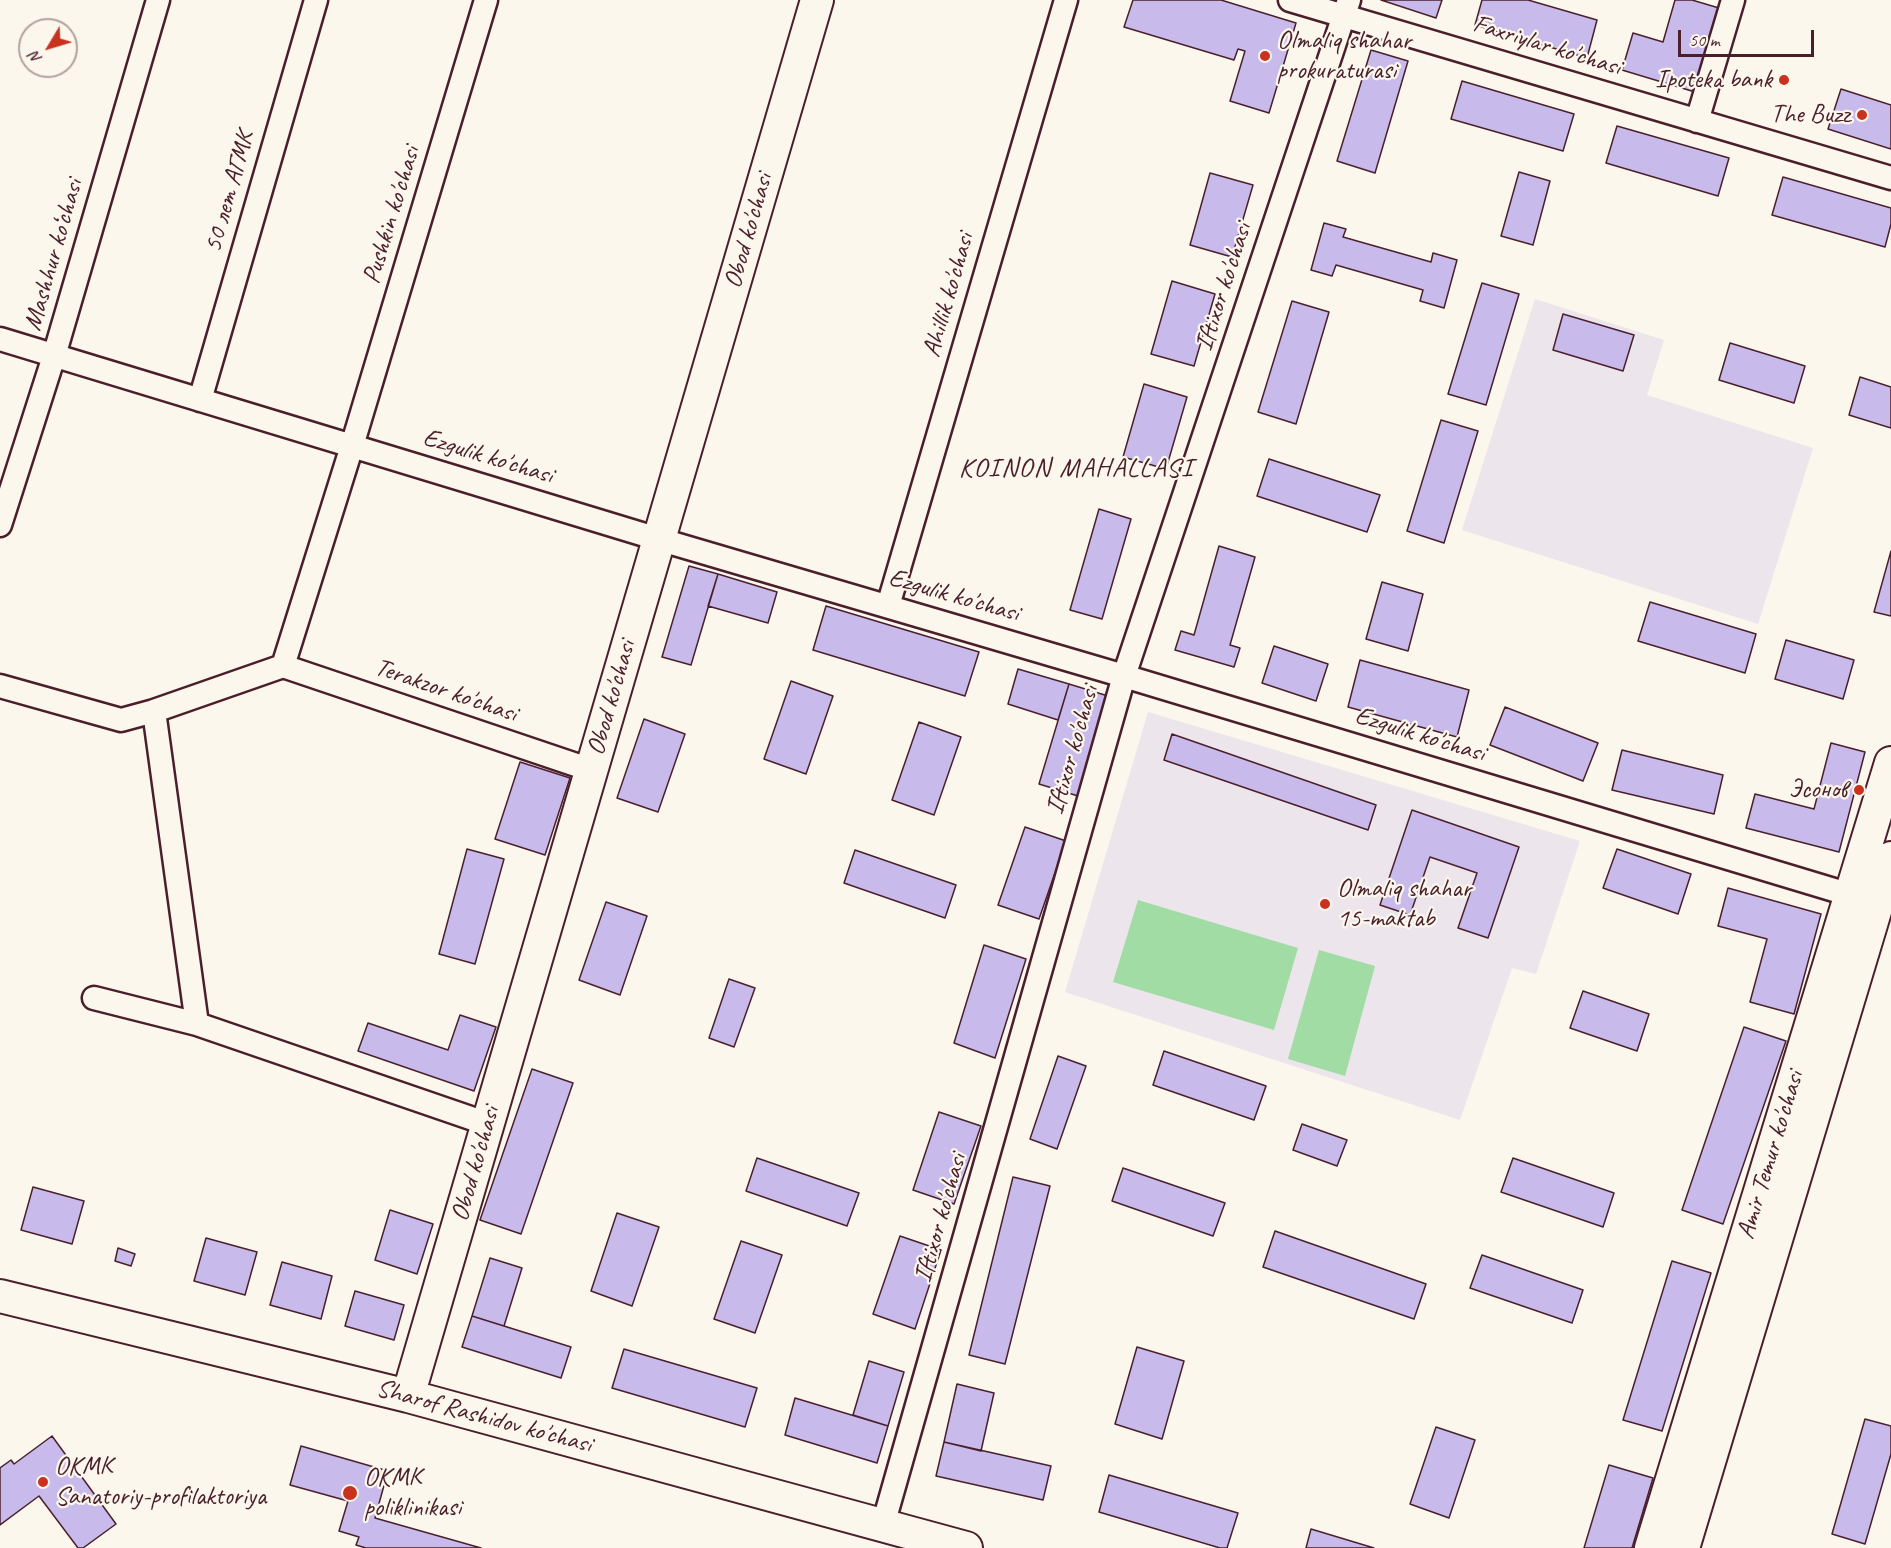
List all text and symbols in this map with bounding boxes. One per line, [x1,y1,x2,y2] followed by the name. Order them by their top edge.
[1469,9,1625,83] street label: Faxriylar ko'chasi
[18,18,78,78] north arrow
[1681,18,1818,56] scale bar
[1277,25,1411,86] place label: Olmaliq shahar prokuraturasi
[1689,29,1720,51] text: 50 m
[24,48,46,68] text: N
[1258,49,1272,63] marker: Olmaliq shahar prokuraturasi
[1655,64,1772,96] place label: Ipoteka bank
[1777,73,1791,87] marker: Ipoteka bank
[1770,99,1850,131] place label: The Buzz
[1855,108,1869,122] marker: The Buzz
[198,128,262,256] street label: 50 лет АГМК
[356,143,428,287] street label: Pushkin ko'chasi
[718,170,780,292] street label: Obod ko'chasi
[18,176,90,334] street label: Mashhur ko‘chasi
[1189,219,1259,355] street label: Iftixor ko'chasi
[916,229,982,361] street label: Ahillik ko'chasi
[419,422,557,492] street label: Ezgulik ko'chasi
[960,453,1192,485] district label: KOINON MAHALLASI
[885,562,1023,630] street label: Ezgulik ko'chasi
[581,637,643,759] street label: Obod ko'chasi
[371,652,521,730] street label: Terakzor ko'chasi
[1040,682,1106,818] street label: Iftixor ko'chasi
[1351,700,1489,770] street label: Ezgulik ko'chasi
[1788,774,1847,806] place label: Эсонов
[1852,783,1866,797] marker: Эсонов
[1337,873,1471,934] place label: Olmaliq shahar 15-maktab
[1318,897,1332,911] marker: Olmaliq shahar 15-maktab
[1731,1067,1811,1243] street label: Amir Temur ko'chasi
[445,1103,507,1225] street label: Obod ko'chasi
[908,1150,974,1286] street label: Iftixor ko'chasi
[373,1373,595,1461] street label: Sharof Rashidov ko'chasi
[55,1451,266,1512] place label: OKMK Sanatoriy-profilaktoriya
[364,1462,461,1524] place label: OKMK poliklinikasi
[36,1475,50,1489] marker: OKMK Sanatoriy-profilaktoriya
[341,1484,359,1502] marker: OKMK poliklinikasi

